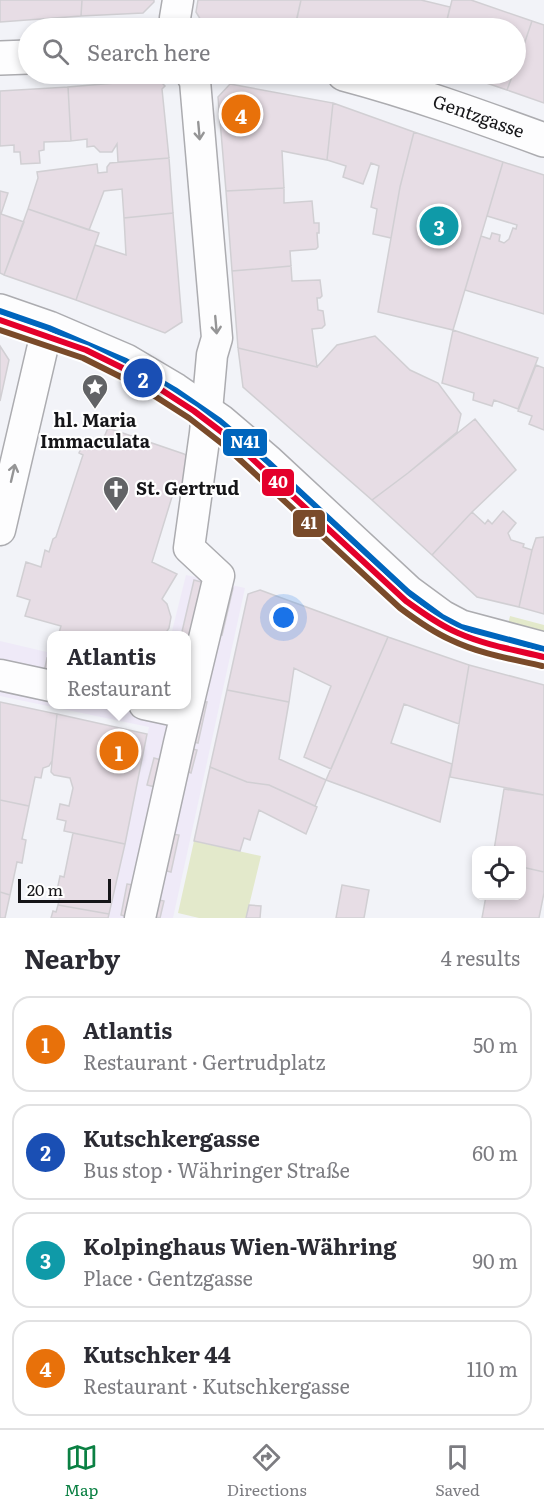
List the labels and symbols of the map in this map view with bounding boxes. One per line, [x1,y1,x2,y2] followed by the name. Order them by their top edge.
[430,87,528,144] street label: Gentzgasse
[222,92,260,136] pin: 4
[194,120,205,140] one-way arrow
[420,204,458,248] pin: 3
[210,315,221,335] one-way arrow
[124,356,162,400] pin: 2
[80,372,110,410] place icon: hl. Maria Immaculata
[40,406,151,454] place label: hl. Maria Immaculata
[222,428,268,457] line badge: N41
[230,429,260,453] text: N41
[8,464,20,483] one-way arrow
[261,468,295,497] line badge: 40
[268,469,288,493] text: 40
[101,474,131,512] church icon: St. Gertrud
[136,474,239,501] place label: St. Gertrud
[292,509,326,538] line badge: 41
[301,510,318,534] text: 41
[269,603,298,632] your location
[100,728,138,774] pin: 1
[18,876,111,904] scale bar

